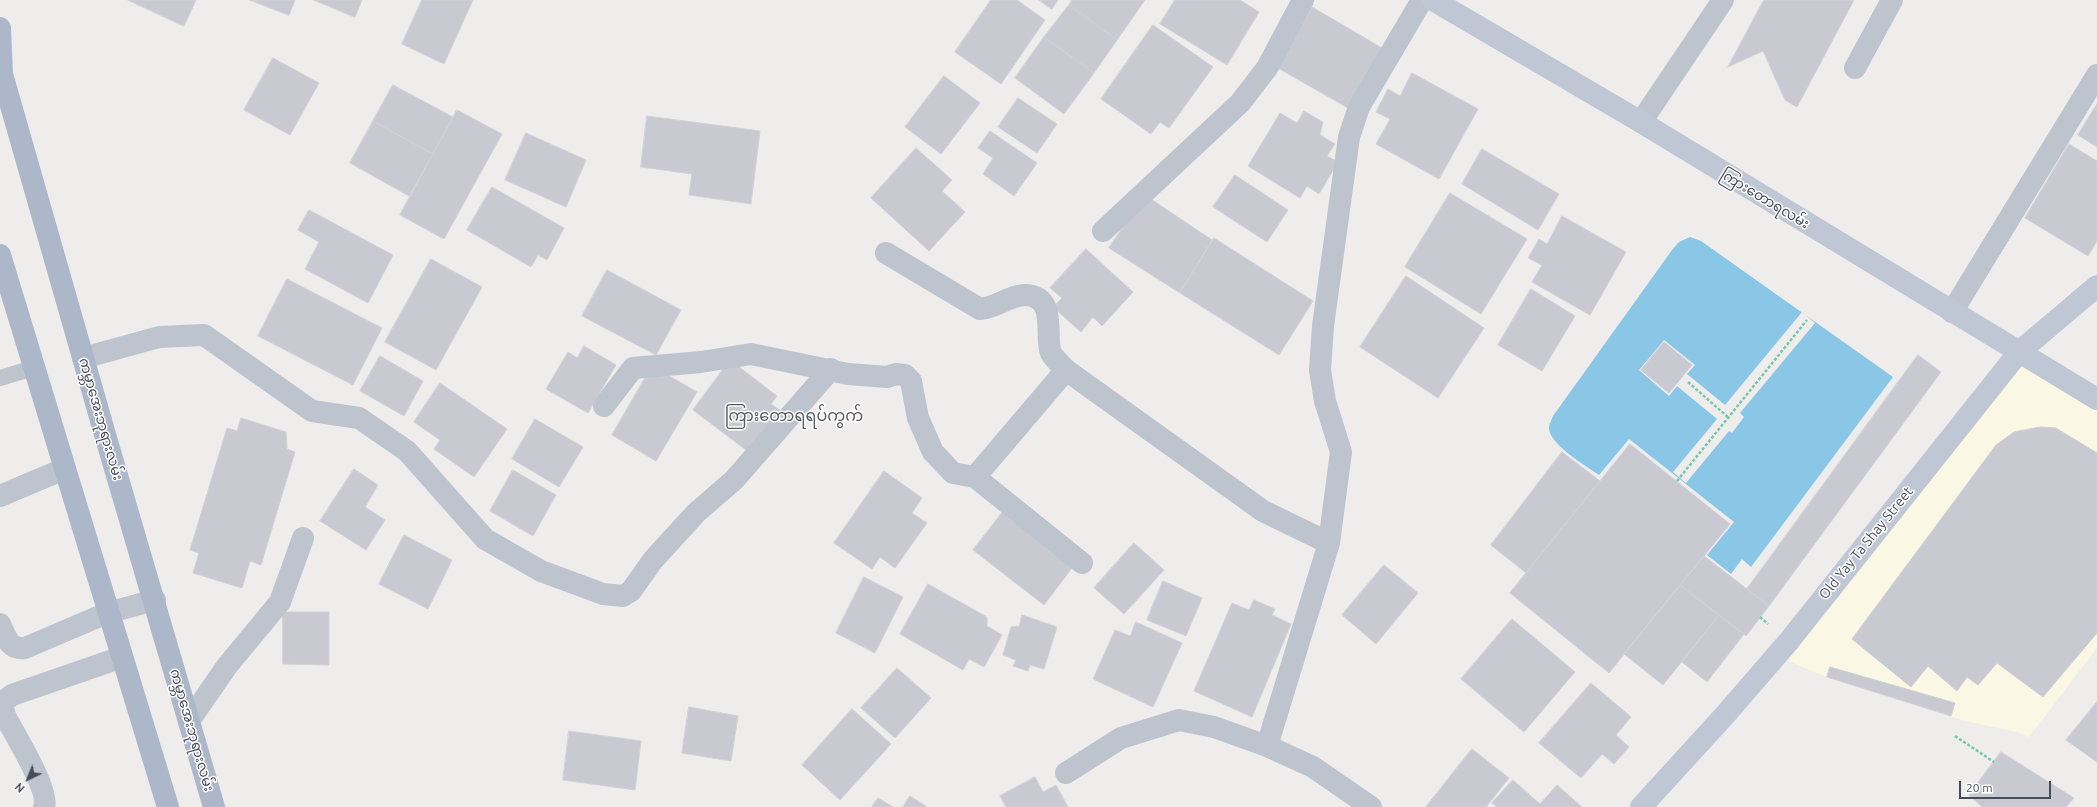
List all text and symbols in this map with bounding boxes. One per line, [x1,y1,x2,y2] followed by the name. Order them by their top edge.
[1718,166,1812,232] street label: ကြားတောရလမ်း
[75,356,127,482] street label: ကမ္ဘာအေးဘုရားလမ်း
[725,406,863,426] district label: ကြားတောရရပ်ကွက်
[1815,483,1917,603] street label: Old Yay Ta Shay Street
[166,667,218,793] street label: ကမ္ဘာအေးဘုရားလမ်း
[8,759,48,799] north arrow
[1961,773,2053,799] scale bar
[13,781,27,795] text: N
[1966,781,1993,794] text: 20 m

